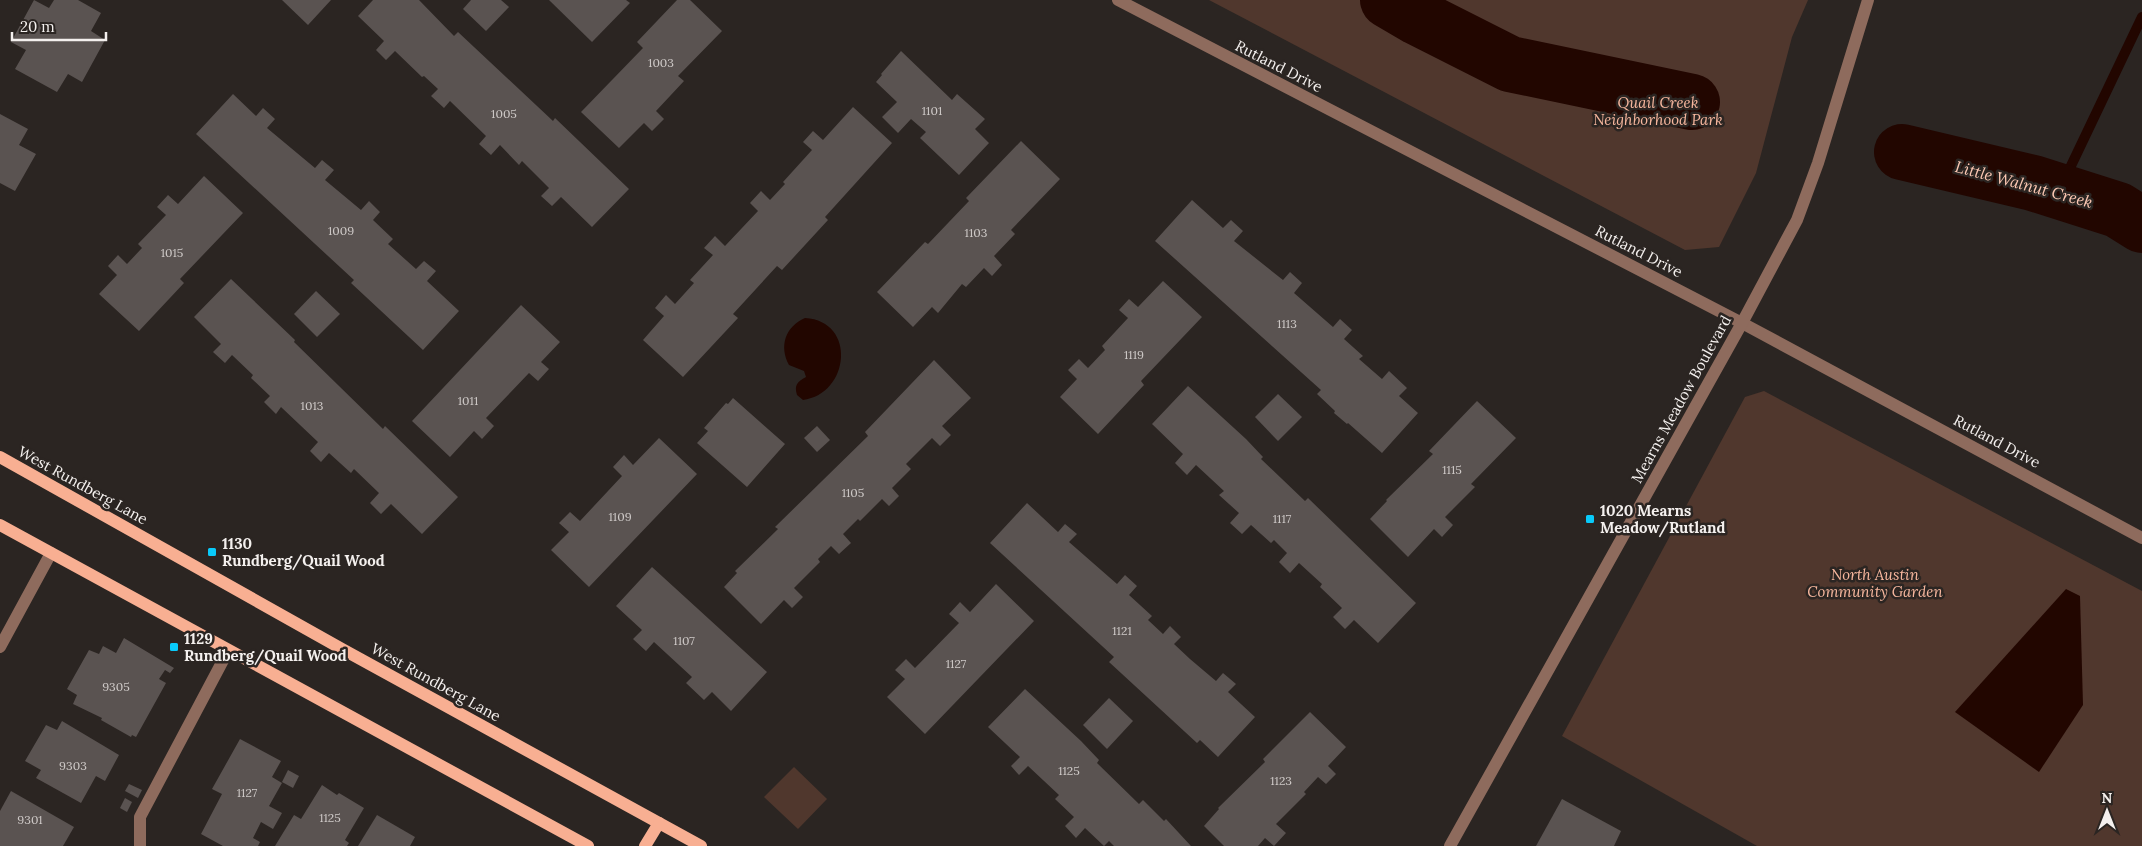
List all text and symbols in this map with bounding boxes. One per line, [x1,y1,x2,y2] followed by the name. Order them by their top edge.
[12,10,106,42] scale bar
[20,17,55,36] text: 20 m
[1232,36,1326,96] street label: Rutland Drive
[648,55,674,70] house number: 1003
[1593,93,1723,129] park label: Quail Creek Neighborhood Park
[922,103,942,118] house number: 1101
[491,106,517,121] house number: 1005
[1953,156,2095,212] water label: Little Walnut Creek
[1592,221,1686,281] street label: Rutland Drive
[328,223,354,238] house number: 1009
[965,225,988,240] house number: 1103
[161,245,183,260] house number: 1015
[1627,312,1735,486] street label: Mearns Meadow Boulevard
[1277,316,1297,331] house number: 1113
[1124,347,1144,362] house number: 1119
[458,393,478,408] house number: 1011
[301,398,324,413] house number: 1013
[1950,410,2044,472] street label: Rutland Drive
[15,442,151,528] street label: West Rundberg Lane
[1442,462,1462,477] house number: 1115
[842,485,864,500] house number: 1105
[1600,501,1726,538] place label: 1020 Mearns Meadow/Rutland
[608,509,632,524] house number: 1109
[1273,511,1292,526] house number: 1117
[1584,513,1596,525] marker: 1020 Mearns Meadow/Rutland
[222,534,385,571] place label: 1130 Rundberg/Quail Wood
[206,546,218,558] marker: 1130 Rundberg/Quail Wood
[1807,565,1943,601] park label: North Austin Community Garden
[1112,623,1132,638] house number: 1121
[184,629,347,666] place label: 1129 Rundberg/Quail Wood
[673,633,695,648] house number: 1107
[368,639,504,725] street label: West Rundberg Lane
[168,641,180,653] marker: 1129 Rundberg/Quail Wood
[946,656,967,671] house number: 1127
[102,679,130,694] house number: 9305
[59,758,87,773] house number: 9303
[1058,763,1080,778] house number: 1125
[1270,773,1292,788] house number: 1123
[237,785,258,800] house number: 1127
[2082,786,2132,836] north arrow
[2102,789,2113,807] text: N
[319,810,341,825] house number: 1125
[17,812,43,827] house number: 9301

